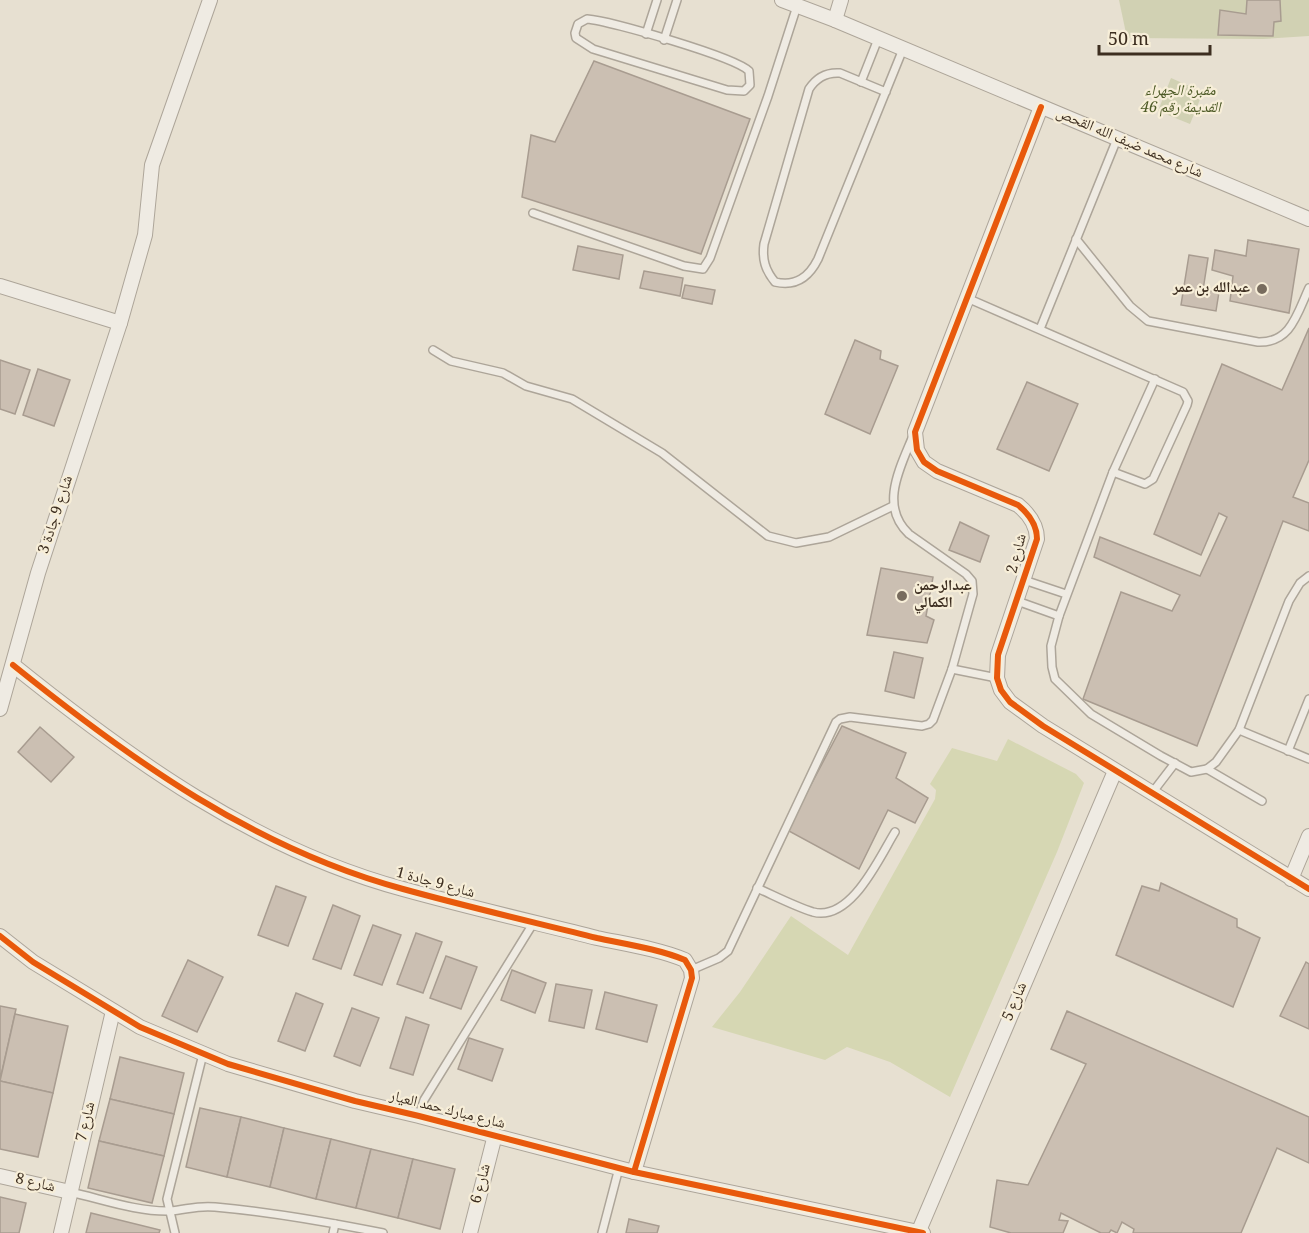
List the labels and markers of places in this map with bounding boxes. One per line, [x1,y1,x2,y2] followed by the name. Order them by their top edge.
[1172,276,1250,302] place label: عبدالله بن عمر
[1255,282,1269,296] marker: عبدالله بن عمر
[914,574,972,617] place label: عبدالرحمن الكمالي
[895,589,909,603] marker: عبدالرحمن الكمالي

